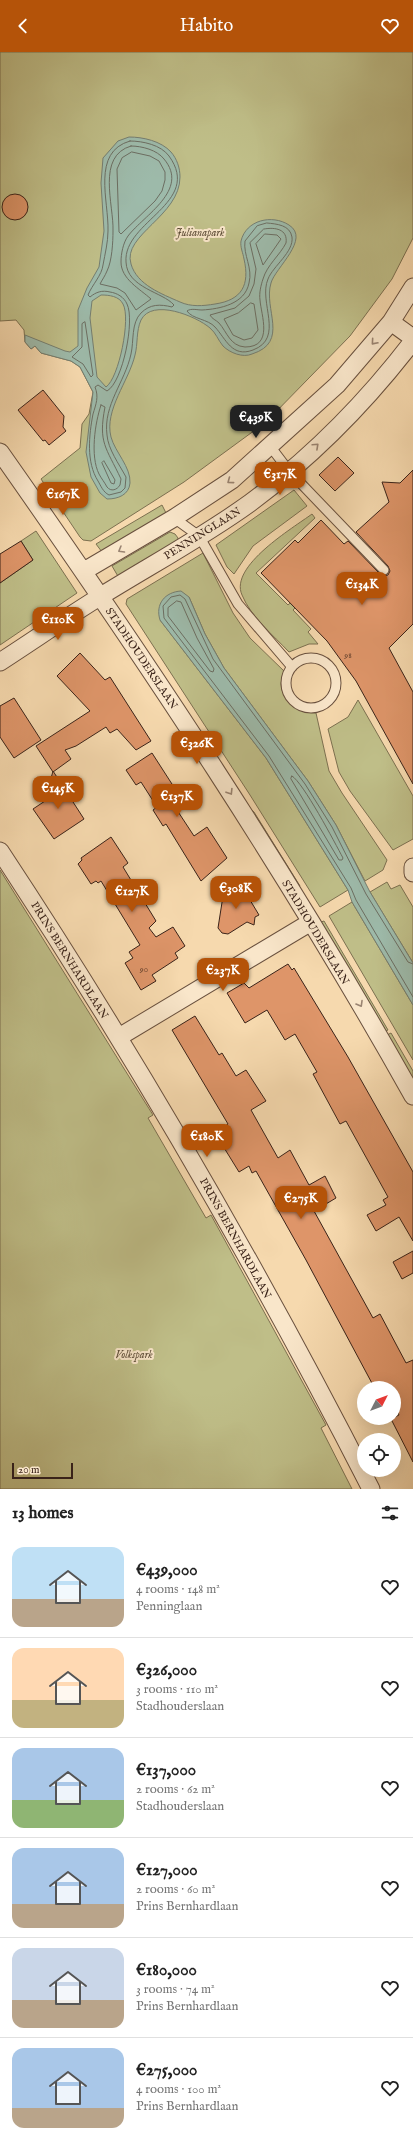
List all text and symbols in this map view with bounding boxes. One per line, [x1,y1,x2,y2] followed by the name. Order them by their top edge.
[12,15,34,37] icon: back
[180,15,233,38] text: Habito
[379,15,401,37] icon: heart
[176,226,225,240] park label: Julianapark
[371,337,378,344] one-way arrow
[228,405,284,439] pin: €439K
[239,409,273,426] text: €439K
[311,443,319,451] one-way arrow
[252,462,308,496] pin: €317K
[264,466,296,483] text: €317K
[228,476,235,483] one-way arrow
[35,482,91,516] pin: €167K
[46,486,80,503] text: €167K
[161,504,244,563] street label: PENNINGLAAN
[118,545,125,552] one-way arrow
[334,572,390,606] pin: €134K
[345,576,379,593] text: €134K
[102,605,181,712] street label: STADHOUDERSLAAN
[30,607,86,641] pin: €110K
[41,611,75,628] text: €110K
[343,650,352,661] house number: 98
[169,731,225,765] pin: €326K
[180,735,214,752] text: €326K
[30,776,86,810] pin: €145K
[42,780,74,797] text: €145K
[149,784,205,818] pin: €137K
[161,788,193,805] text: €137K
[226,788,233,795] one-way arrow
[208,876,264,910] pin: €308K
[278,878,352,988] street label: STADHOUDERSLAAN
[104,879,160,913] pin: €127K
[219,880,253,897] text: €308K
[115,883,149,900] text: €127K
[27,899,111,1022] street label: PRINS BERNHARDLAAN
[195,958,251,992] pin: €237K
[206,962,240,979] text: €237K
[139,964,148,975] house number: 90
[355,1000,362,1007] one-way arrow
[179,1124,235,1158] pin: €180K
[190,1128,224,1145] text: €180K
[196,1176,274,1302] street label: PRINS BERNHARDLAAN
[273,1186,329,1220] pin: €275K
[284,1190,318,1207] text: €275K
[115,1348,153,1362] park label: Volkspark
[357,1381,401,1425] north arrow
[357,1381,401,1477] map controls
[357,1433,401,1477] button: locate
[12,1461,73,1480] scale bar
[18,1463,39,1477] text: 20 m
[379,1502,401,1524] icon: filters
[12,1503,73,1524] text: 13 homes
[136,1560,198,1581] text: €439,000
[44,1563,92,1611] icon: home
[379,1576,401,1598] icon: heart
[136,1581,220,1598] text: 4 rooms · 148 m²
[136,1598,202,1615] text: Penninglaan
[136,1660,197,1681] text: €326,000
[44,1664,92,1712] icon: home
[379,1677,401,1699] icon: heart
[136,1681,218,1698] text: 3 rooms · 110 m²
[136,1698,224,1715] text: Stadhouderslaan
[136,1760,196,1781] text: €137,000
[44,1764,92,1812] icon: home
[379,1777,401,1799] icon: heart
[136,1781,215,1798] text: 2 rooms · 62 m²
[136,1798,224,1815] text: Stadhouderslaan
[136,1860,198,1881] text: €127,000
[44,1864,92,1912] icon: home
[379,1877,401,1899] icon: heart
[136,1881,215,1898] text: 2 rooms · 60 m²
[136,1898,238,1915] text: Prins Bernhardlaan
[136,1960,197,1981] text: €180,000
[44,1964,92,2012] icon: home
[379,1977,401,1999] icon: heart
[136,1981,215,1998] text: 3 rooms · 74 m²
[136,1998,238,2015] text: Prins Bernhardlaan
[136,2060,197,2081] text: €275,000
[44,2064,92,2112] icon: home
[379,2077,401,2099] icon: heart
[136,2081,221,2098] text: 4 rooms · 100 m²
[136,2098,238,2115] text: Prins Bernhardlaan

